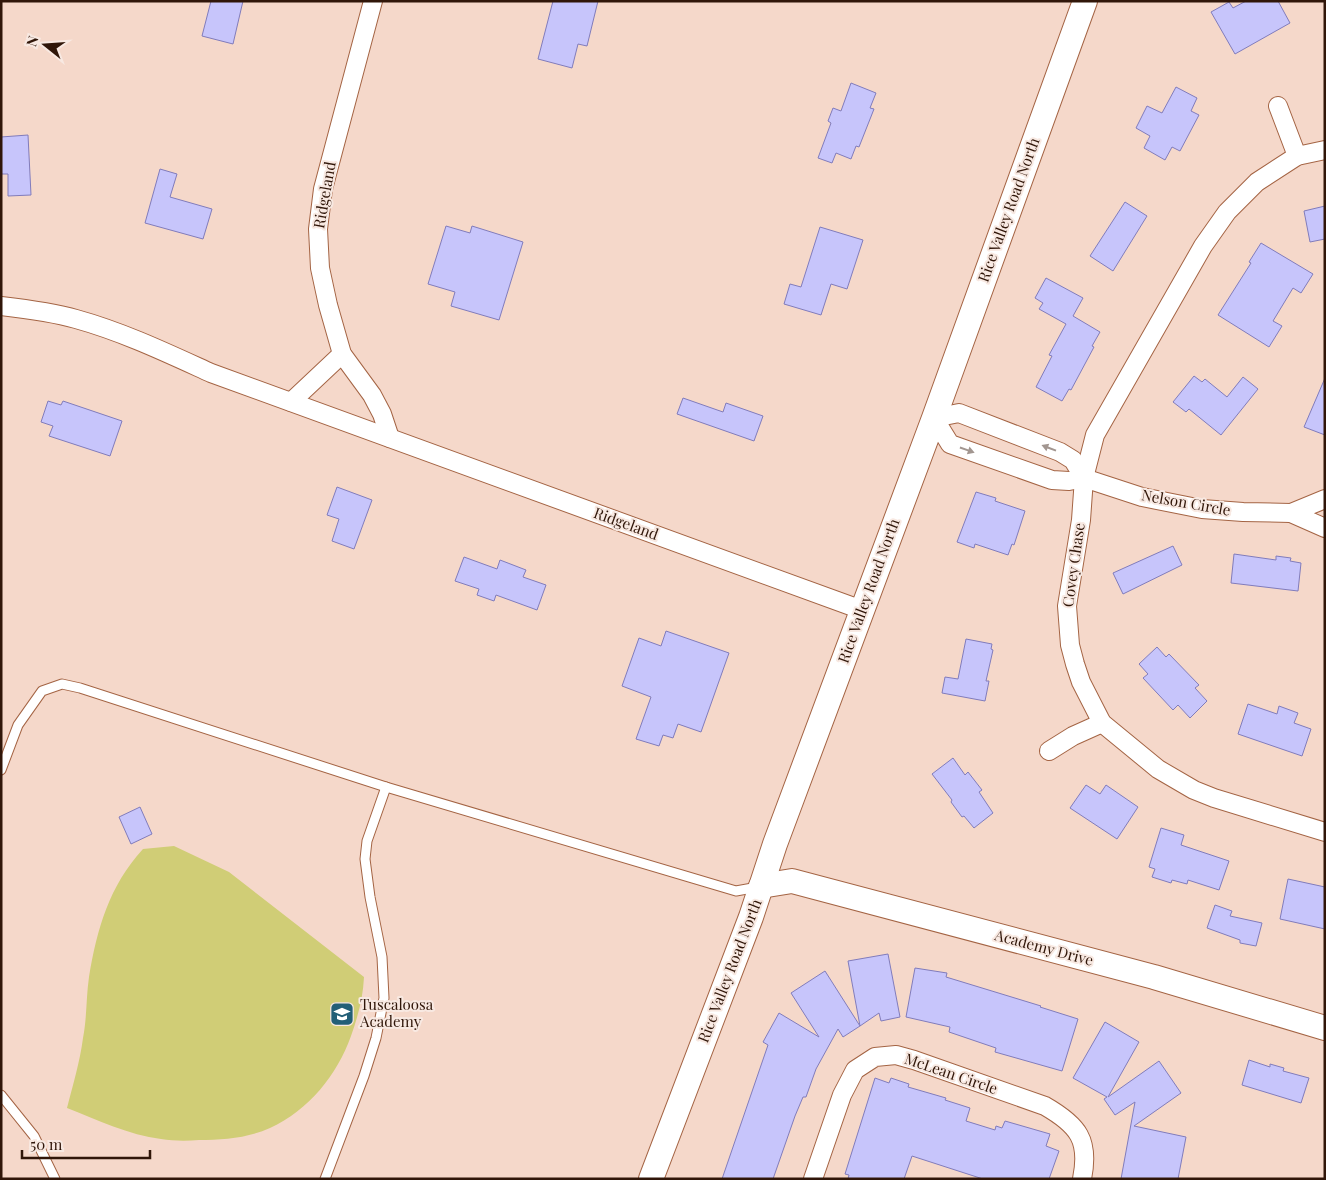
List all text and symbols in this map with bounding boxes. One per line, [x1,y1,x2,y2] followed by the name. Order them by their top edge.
[20,20,70,70] north arrow
[22,33,43,49] text: N
[973,135,1044,285] street label: Rice Valley Road North
[308,160,340,230] street label: Ridgeland
[1041,443,1056,451] one-way arrow
[960,446,975,454] one-way arrow
[1140,484,1232,520] street label: Nelson Circle
[591,502,662,544] street label: Ridgeland
[833,516,904,666] street label: Rice Valley Road North
[1057,521,1089,608] street label: Covey Chase
[692,896,766,1045] street label: Rice Valley Road North
[992,924,1096,970] street label: Academy Drive
[359,994,434,1031] place label: Tuscaloosa Academy
[329,1001,355,1027] school or university icon: Tuscaloosa Academy
[902,1048,1000,1098] street label: McLean Circle
[22,1128,150,1160] scale bar
[30,1134,63,1154] text: 50 m

